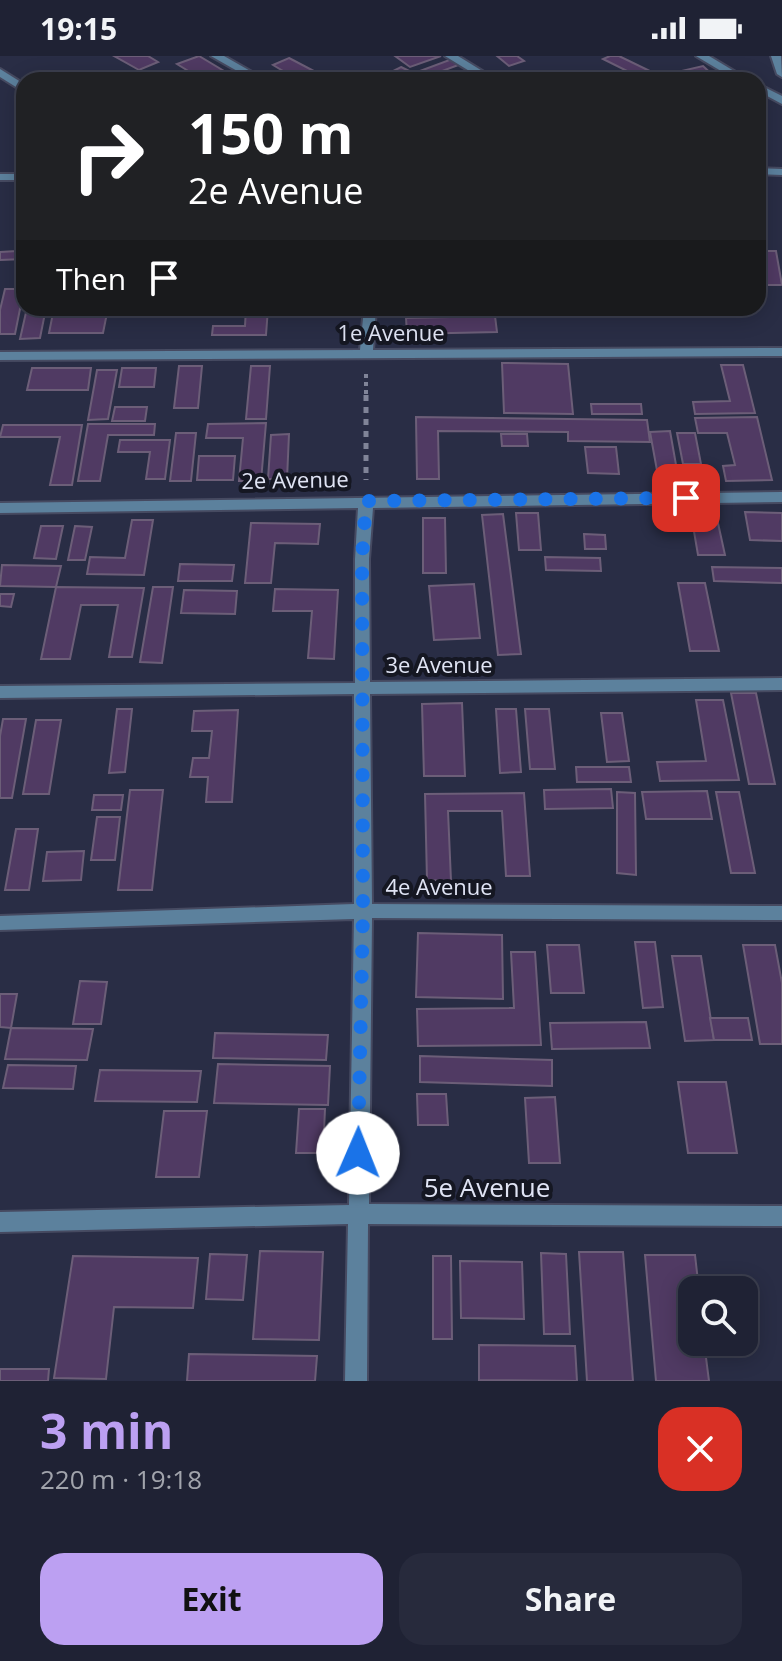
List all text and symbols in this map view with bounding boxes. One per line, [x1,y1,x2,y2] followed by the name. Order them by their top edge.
[40,8,117,49] text: 19:15
[188,94,354,170] text: 150 m
[56,104,160,208] icon: right
[188,166,363,215] text: 2e Avenue
[142,256,186,300] icon: arrive
[56,258,126,299] text: Then
[337,317,445,347] street label: 1e Avenue
[241,463,349,495] street label: 2e Avenue
[652,464,720,532] pin
[664,476,708,520] icon: arrive
[385,649,493,679] street label: 3e Avenue
[385,871,493,901] street label: 4e Avenue
[316,1111,400,1195] position arrow
[424,1169,550,1205] street label: 5e Avenue
[678,1276,758,1356] map controls
[678,1276,758,1356] button: search
[40,1398,173,1463] text: 3 min
[658,1407,742,1491] button: close
[40,1461,202,1497] text: 220 m · 19:18
[40,1553,383,1645] button: Exit
[399,1553,742,1645] button: Share

